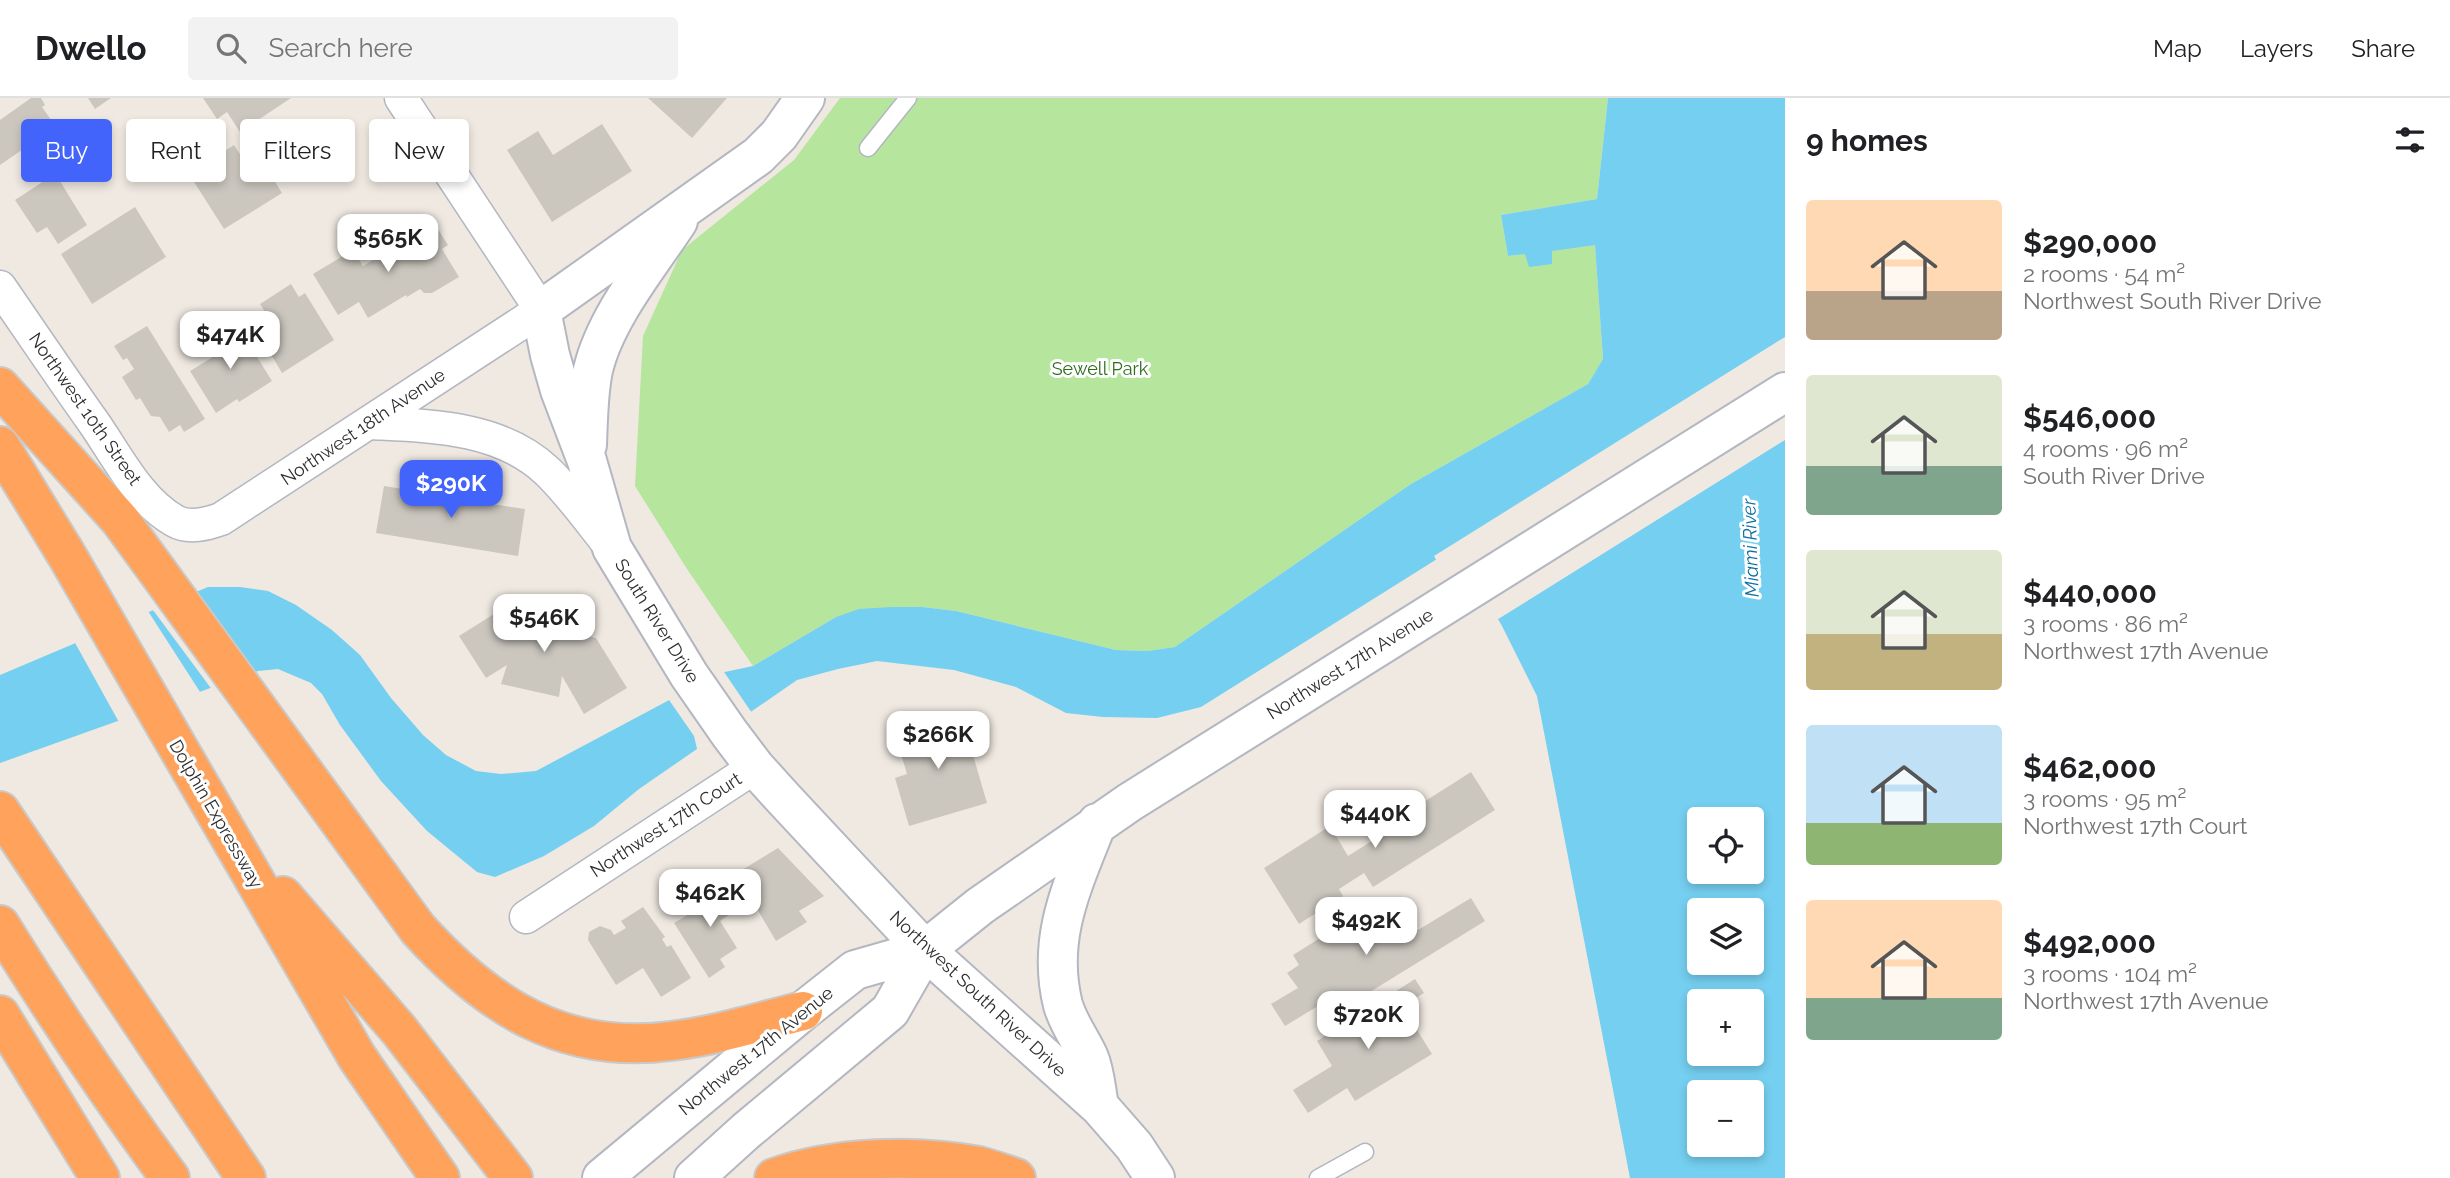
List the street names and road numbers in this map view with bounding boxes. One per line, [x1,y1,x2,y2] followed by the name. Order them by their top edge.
[25,329,146,489] street label: Northwest 10th Street
[277,364,449,489] street label: Northwest 18th Avenue
[611,555,704,687] street label: South River Drive
[1263,604,1437,723] street label: Northwest 17th Avenue
[165,736,268,892] street label: Dolphin Expressway
[586,768,745,881] street label: Northwest 17th Court
[886,906,1071,1081] street label: Northwest South River Drive
[674,982,837,1119] street label: Northwest 17th Avenue

